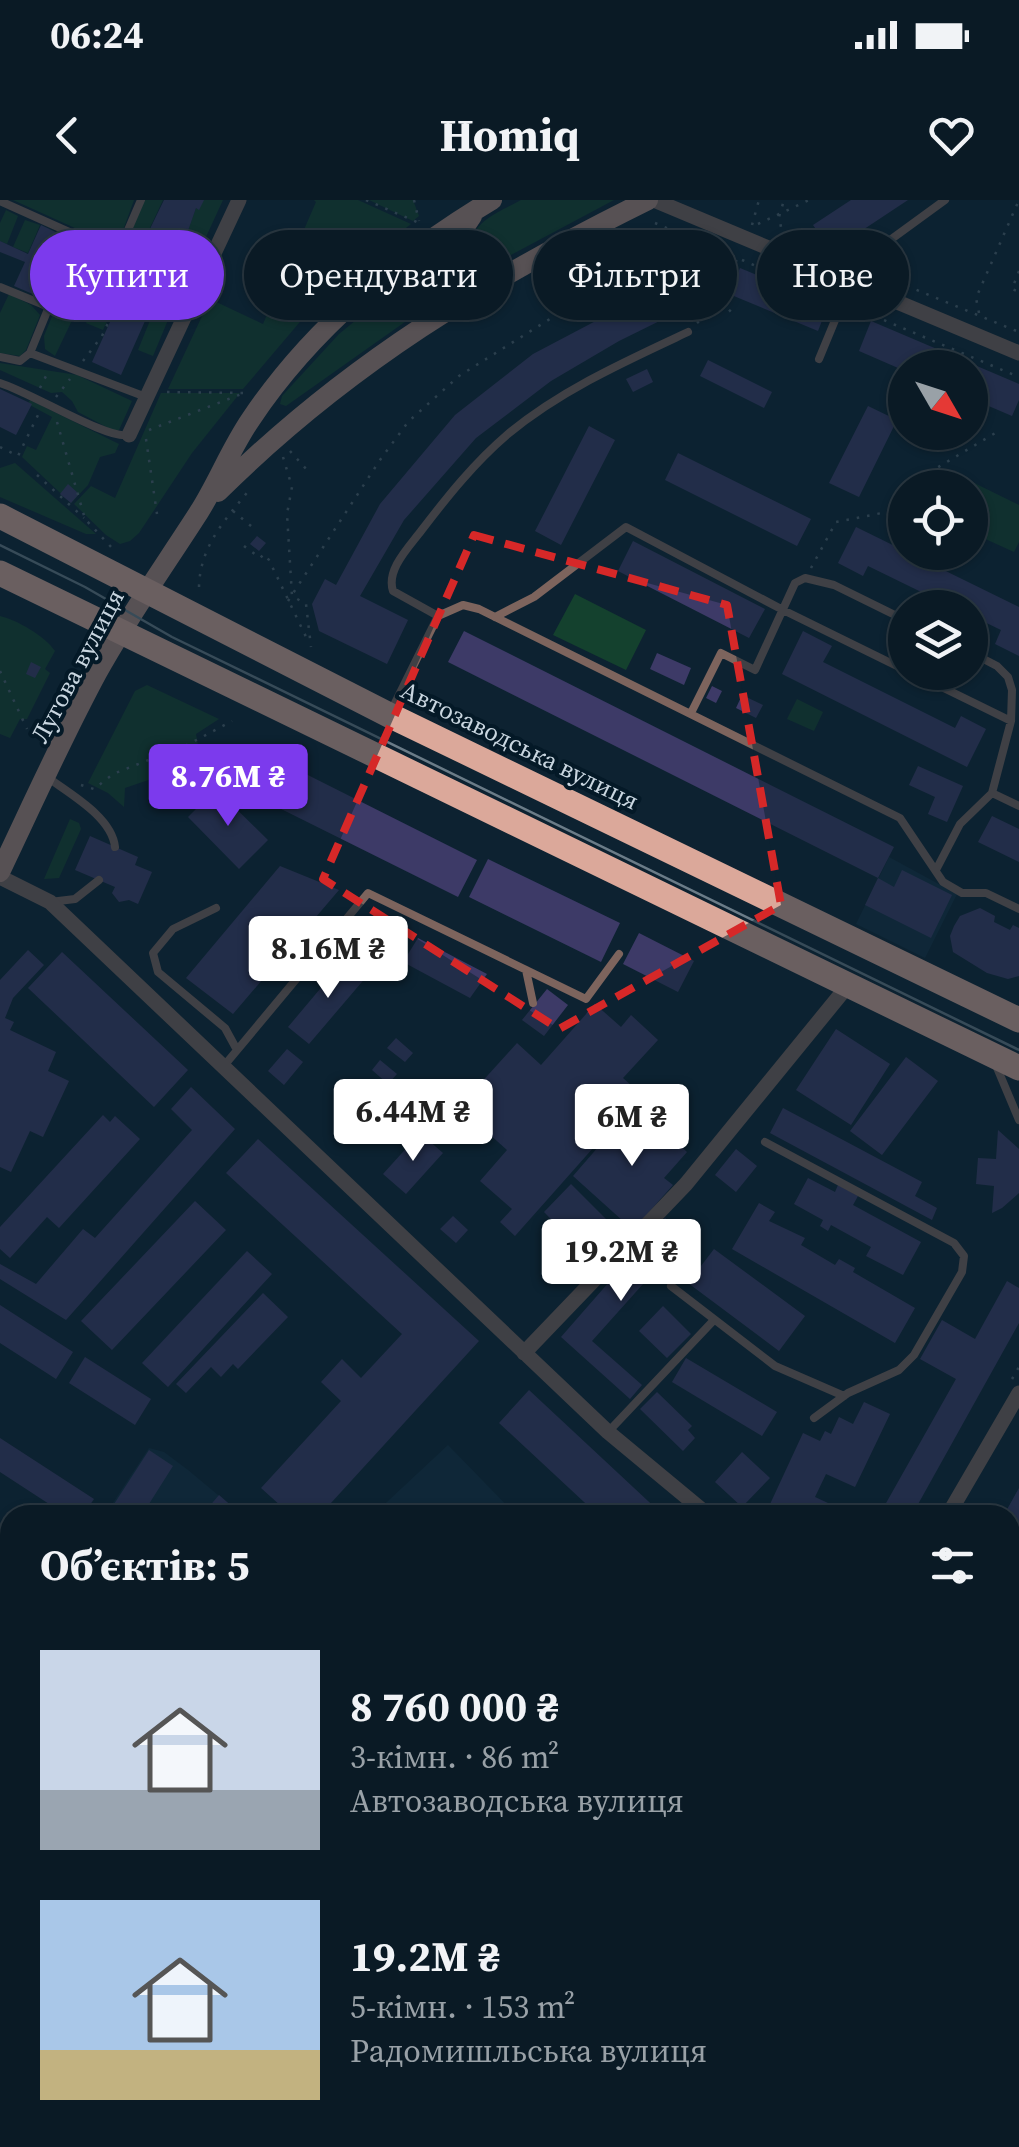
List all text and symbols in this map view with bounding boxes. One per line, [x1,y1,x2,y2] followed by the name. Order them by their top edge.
[50,9,144,61] text: 06:24
[440,104,579,166] text: Homiq
[40,108,95,163] icon: back
[924,108,979,163] icon: heart
[30,230,224,320] chip: Купити
[244,230,513,320] chip: Орендувати
[533,230,737,320] chip: Фільтри
[757,230,909,320] chip: Нове
[888,350,988,450] north arrow
[888,350,988,690] map controls
[888,470,988,570] button: locate
[22,583,132,749] street label: Лугова вулиця
[888,590,988,690] button: layers
[395,673,645,817] street label: Автозаводська вулиця
[136,744,320,829] pin: 8.76M ₴
[171,754,285,798] text: 8.76M ₴
[236,916,420,1001] pin: 8.16M ₴
[271,926,385,970] text: 8.16M ₴
[321,1079,505,1164] pin: 6.44M ₴
[573,1084,691,1169] pin: 6M ₴
[356,1089,470,1133] text: 6.44M ₴
[597,1094,667,1138] text: 6M ₴
[529,1219,713,1304] pin: 19.2M ₴
[564,1229,678,1273] text: 19.2M ₴
[40,1536,250,1594] text: Об’єктів: 5
[925,1538,980,1593] icon: filters
[350,1677,559,1735] text: 8 760 000 ₴
[120,1690,240,1810] icon: home
[350,1735,559,1779] text: 3-кімн. · 86 m²
[350,1779,684,1823] text: Автозаводська вулиця
[350,1927,500,1985] text: 19.2M ₴
[120,1940,240,2060] icon: home
[350,1985,575,2029] text: 5-кімн. · 153 m²
[350,2029,707,2073] text: Радомишльська вулиця

